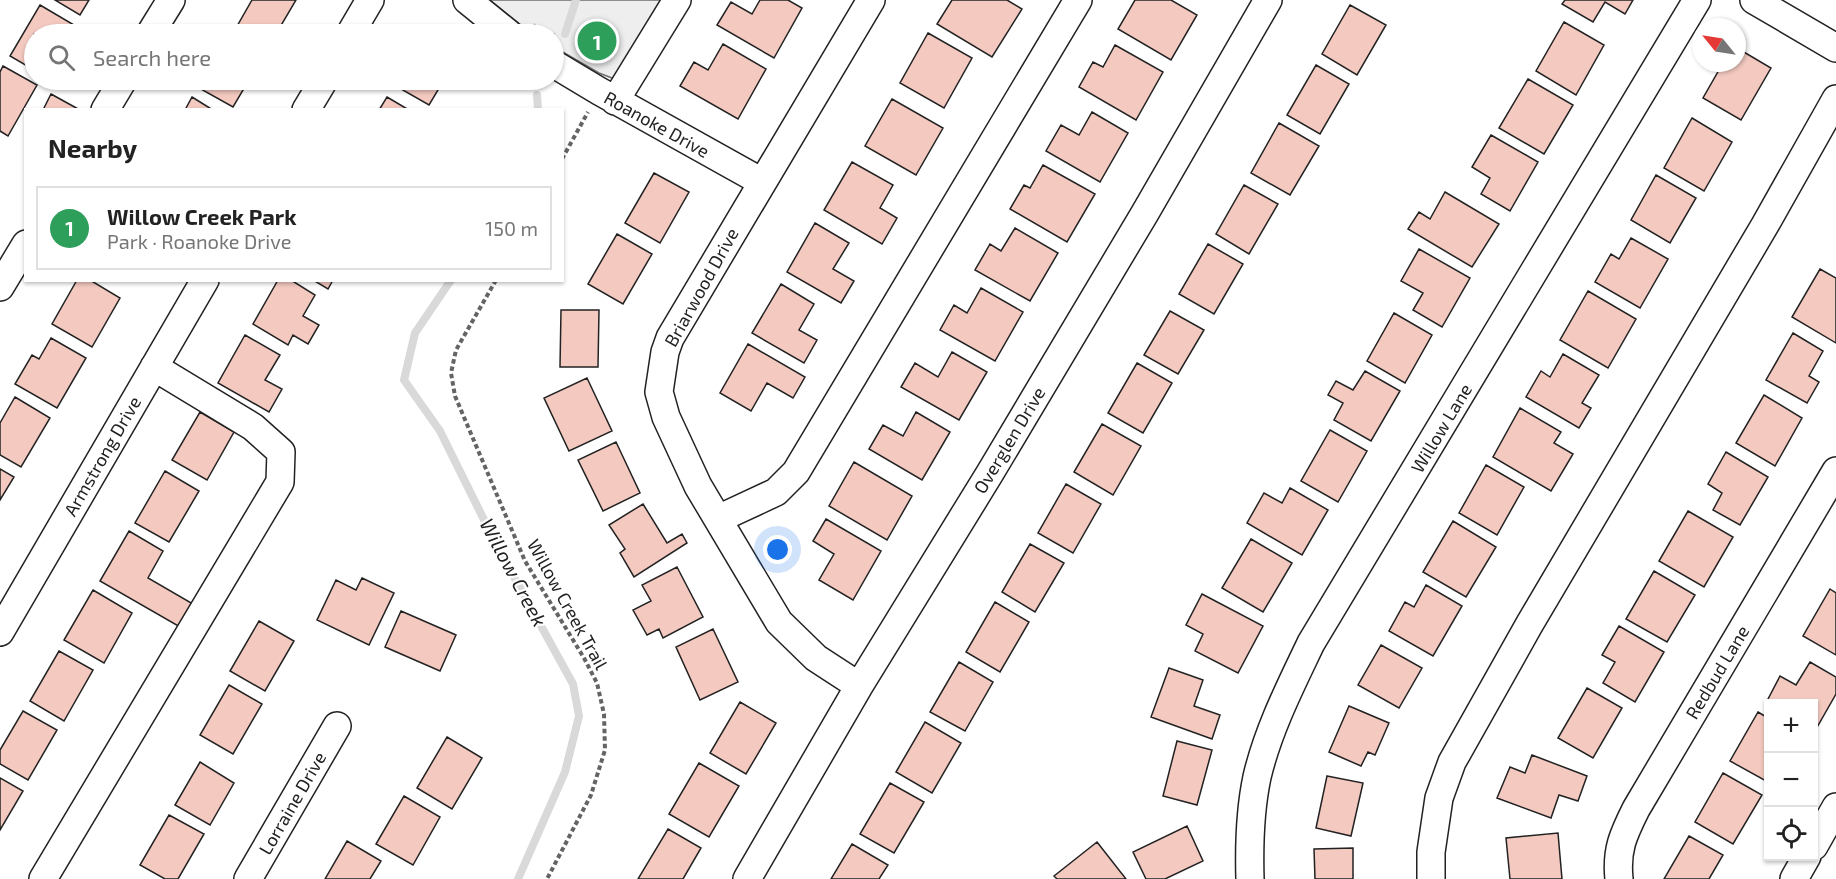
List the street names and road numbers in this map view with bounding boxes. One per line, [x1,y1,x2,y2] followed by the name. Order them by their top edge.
[600,86,714,162] street label: Roanoke Drive
[659,224,743,350] street label: Briarwood Drive
[1406,379,1476,477] street label: Willow Lane
[969,383,1049,497] street label: Overglen Drive
[59,392,145,520] street label: Armstrong Drive
[523,535,613,674] street label: Willow Creek Trail
[1680,621,1754,723] street label: Redbud Lane
[254,748,330,858] street label: Lorraine Drive

